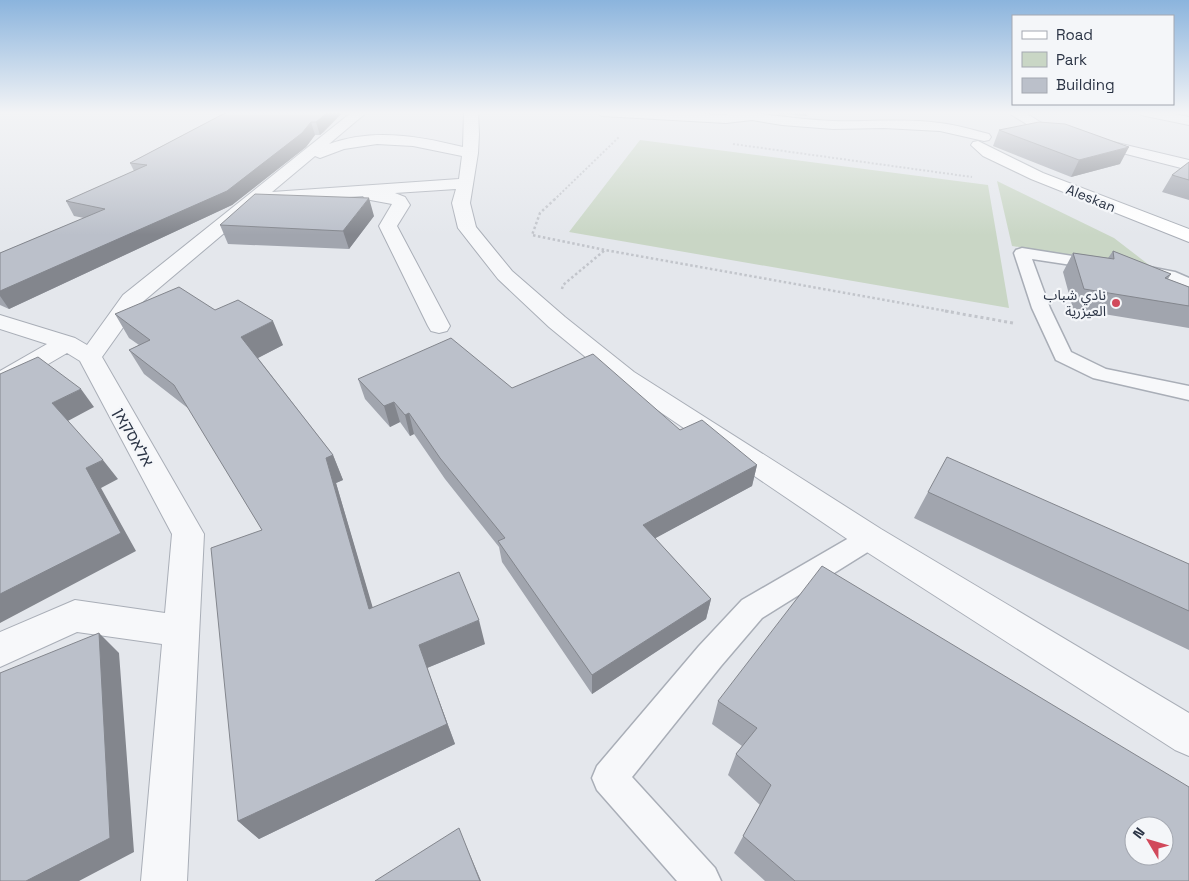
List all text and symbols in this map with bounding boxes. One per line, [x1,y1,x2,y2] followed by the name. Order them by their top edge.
[1012,15,1174,105] legend
[1056,25,1093,44] text: Road
[1056,50,1087,69] text: Park
[1056,75,1115,94] text: Building
[1064,180,1118,216] street label: Aleskan
[1043,286,1106,320] place label: نادي شباب العيزرية
[1110,297,1122,309] marker: نادي شباب العيزرية
[109,404,158,470] street label: אלאסקאן
[1124,816,1174,866] north arrow
[1129,824,1149,842] text: N

